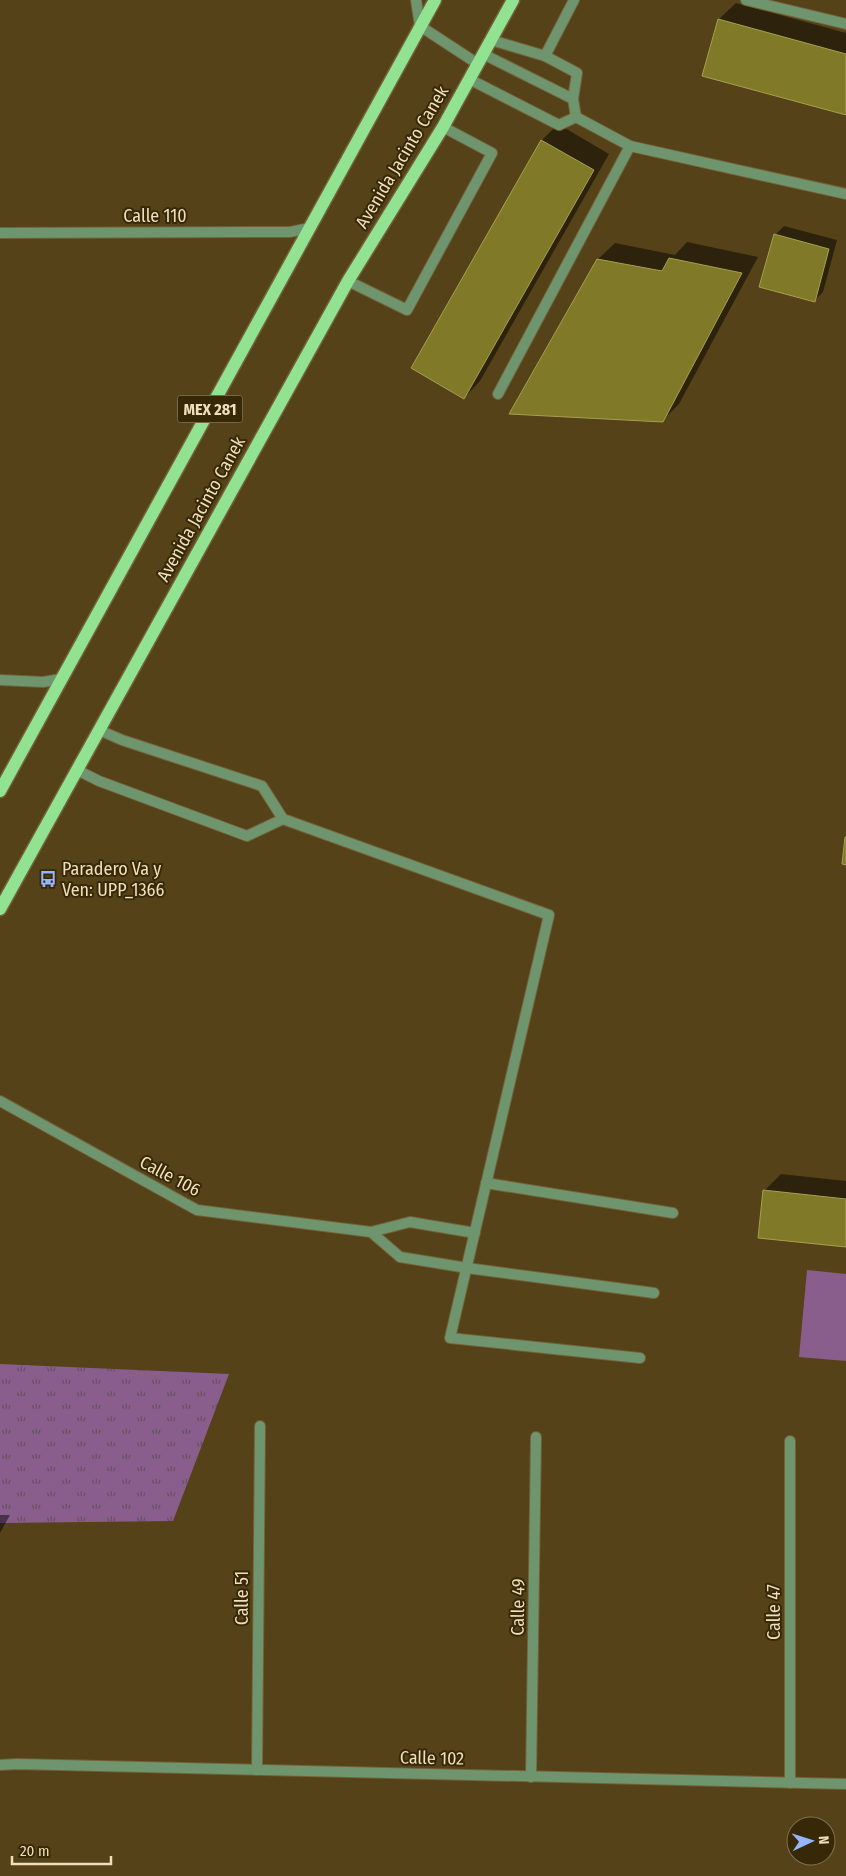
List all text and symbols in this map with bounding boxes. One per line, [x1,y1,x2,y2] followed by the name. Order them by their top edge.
[351,81,454,232] street label: Avenida Jacinto Canek
[123,205,187,227] street label: Calle 110
[178,396,242,422] road number: MEX 281
[152,432,250,585] street label: Avenida Jacinto Canek
[62,858,164,901] place label: Paradero Va y Ven: UPP_1366
[38,869,58,889] bus stop icon: Paradero Va y Ven: UPP_1366
[136,1151,204,1201] street label: Calle 106
[231,1571,253,1625] street label: Calle 51
[507,1578,529,1636] street label: Calle 49
[763,1584,785,1640] street label: Calle 47
[400,1746,464,1770] street label: Calle 102
[786,1816,836,1866] north arrow
[12,1834,111,1866] scale bar
[815,1835,832,1845] text: N
[20,1842,50,1860] text: 20 m

